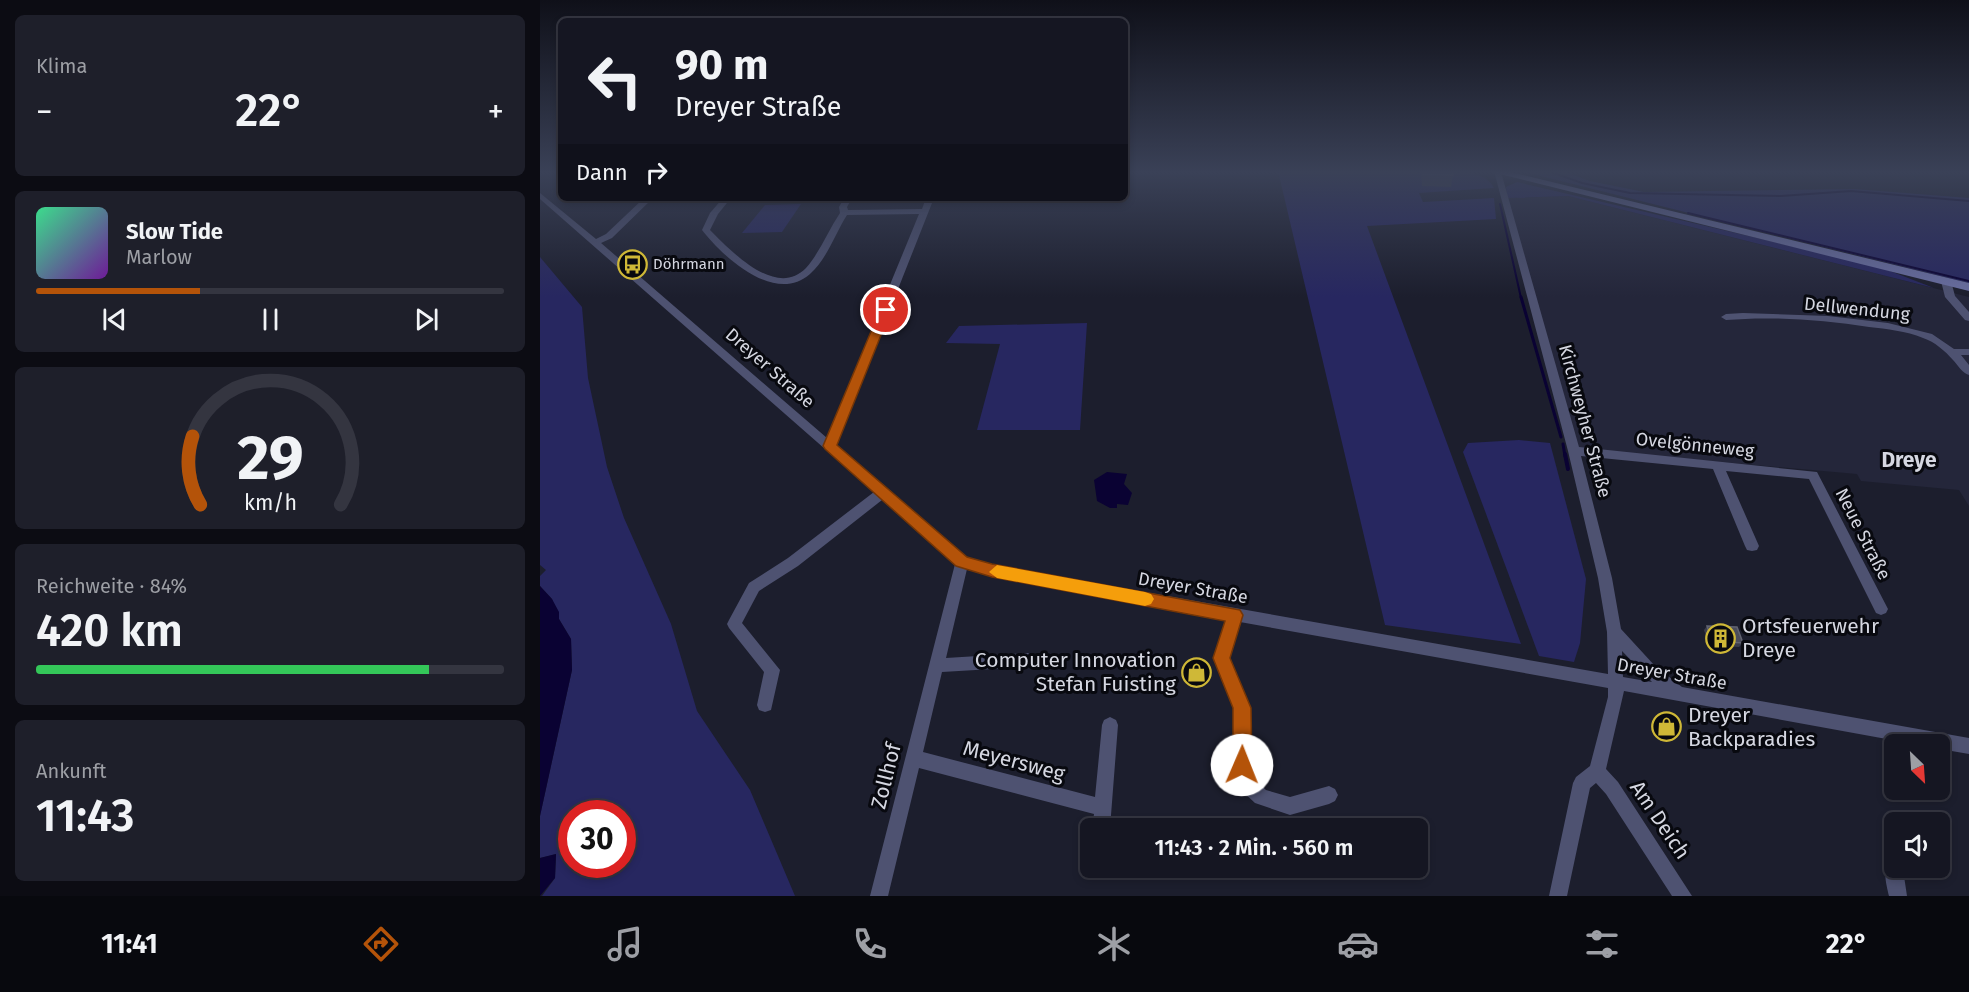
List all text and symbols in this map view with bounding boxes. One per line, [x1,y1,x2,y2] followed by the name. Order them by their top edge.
[675,40,769,90] text: 90 m
[576,42,654,120] icon: left
[36,54,87,78] text: Klima
[235,84,305,138] text: 22°
[675,91,841,123] text: Dreyer Straße
[36,92,53,132] text: −
[488,92,504,132] text: +
[640,156,673,189] icon: right
[576,159,628,186] text: Dann
[126,218,223,245] text: Slow Tide
[126,245,192,269] text: Marlow
[616,248,648,280] bus stop icon: Döhrmann
[653,255,725,273] place label: Döhrmann
[860,284,911,335] pin
[869,293,902,326] icon: arrive
[1803,293,1912,326] street label: Dellwendung
[98,303,131,336] icon: previous
[254,303,287,336] icon: pause
[410,303,443,336] icon: next
[721,323,819,413] street label: Dreyer Straße
[1554,342,1616,500] street label: Kirchweyher Straße
[237,421,303,496] text: 29
[1635,428,1756,462] street label: Ovelgönneweg
[1881,447,1937,473] district label: Dreye
[1830,484,1896,584] street label: Neue Straße
[243,490,297,516] text: km/h
[1136,568,1250,608] street label: Dreyer Straße
[36,574,187,598] text: Reichweite · 84%
[36,604,183,658] text: 420 km
[1742,613,1879,663] place label: Ortsfeuerwehr Dreye
[1705,622,1737,654] building icon: Ortsfeuerwehr Dreye
[975,647,1176,697] place label: Computer Innovation Stefan Fuisting
[1615,654,1729,694] street label: Dreyer Straße
[1181,656,1213,688] shop icon: Computer Innovation Stefan Fuisting
[1688,702,1815,752] place label: Dreyer Backparadies
[1651,711,1683,743] shop icon: Dreyer Backparadies
[1210,733,1274,797] position arrow
[1884,734,1950,800] north arrow
[1884,734,1950,878] map controls
[960,735,1068,787] street label: Meyersweg
[865,739,907,811] street label: Zollhof
[36,759,107,783] text: Ankunft
[1624,776,1696,864] street label: Am Deich
[36,789,134,843] text: 11:43
[558,800,636,878] speed limit sign: 30
[1884,812,1950,878] button: sound
[1155,834,1353,861] text: 11:43 · 2 Min. · 560 m
[360,923,402,965] icon: directions
[604,923,646,965] icon: music
[849,923,891,965] icon: phone
[1093,923,1135,965] icon: climate
[1337,923,1379,965] icon: car
[1581,923,1623,965] icon: filters
[101,928,158,960] text: 11:41
[1826,928,1868,960] text: 22°

